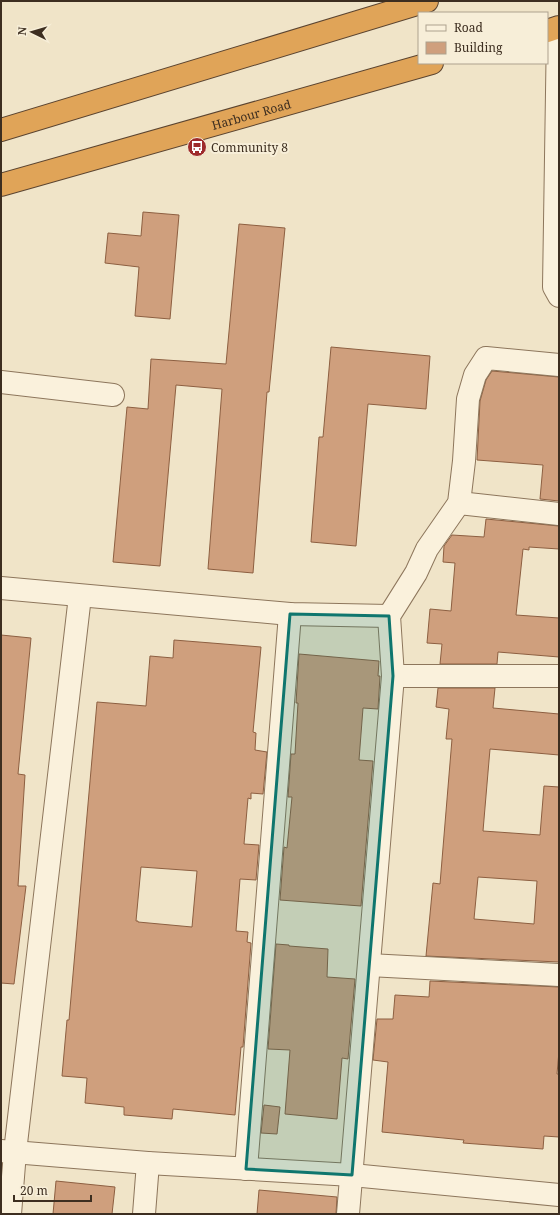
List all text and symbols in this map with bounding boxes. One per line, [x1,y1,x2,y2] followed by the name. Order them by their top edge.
[12,12,52,52] north arrow
[418,12,548,64] legend
[454,19,484,36] text: Road
[14,26,29,36] text: N
[454,39,503,56] text: Building
[210,95,293,133] street label: Harbour Road
[186,136,208,158] bus stop icon: Community 8
[211,139,288,156] place label: Community 8
[14,1177,91,1203] scale bar
[20,1182,48,1199] text: 20 m

